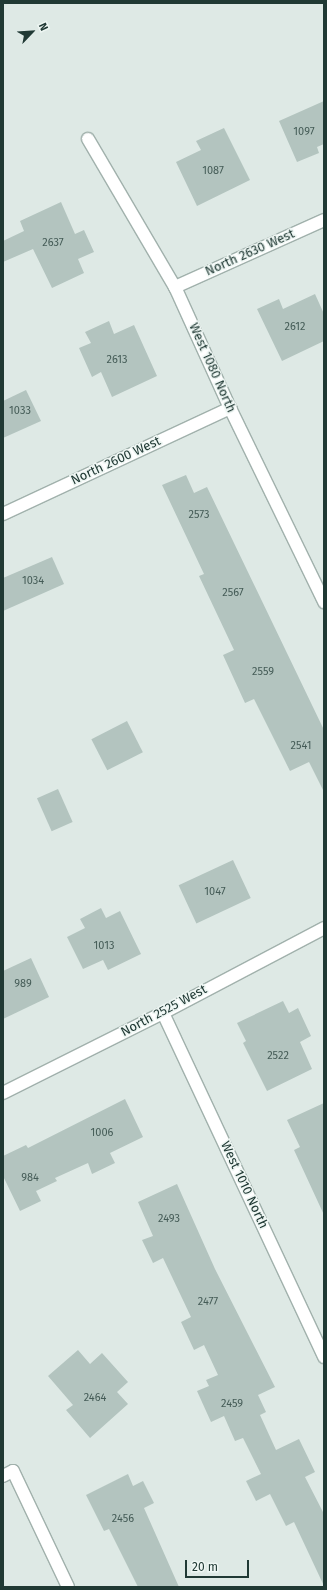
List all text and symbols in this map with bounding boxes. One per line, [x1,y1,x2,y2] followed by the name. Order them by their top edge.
[12,12,52,52] north arrow
[36,21,51,33] text: N
[293,125,315,139] house number: 1097
[202,164,224,178] house number: 1087
[203,226,297,280] street label: North 2630 West
[42,236,64,250] house number: 2637
[285,320,305,334] house number: 2612
[185,321,239,415] street label: West 1080 North
[106,353,128,367] house number: 2613
[9,404,31,418] house number: 1033
[69,433,163,489] street label: North 2600 West
[189,508,209,522] house number: 2573
[22,574,44,588] house number: 1034
[222,586,244,600] house number: 2567
[252,665,274,679] house number: 2559
[291,739,311,753] house number: 2541
[204,885,226,899] house number: 1047
[94,939,114,953] house number: 1013
[14,977,32,991] house number: 989
[118,982,210,1040] street label: North 2525 West
[267,1049,289,1063] house number: 2522
[91,1126,113,1140] house number: 1006
[217,1139,271,1231] street label: West 1010 North
[21,1171,39,1185] house number: 984
[158,1212,180,1226] house number: 2493
[198,1295,218,1309] house number: 2477
[84,1391,106,1405] house number: 2464
[221,1397,243,1411] house number: 2459
[112,1512,134,1526] house number: 2456
[187,1552,251,1578] scale bar
[192,1560,218,1574] text: 20 m

